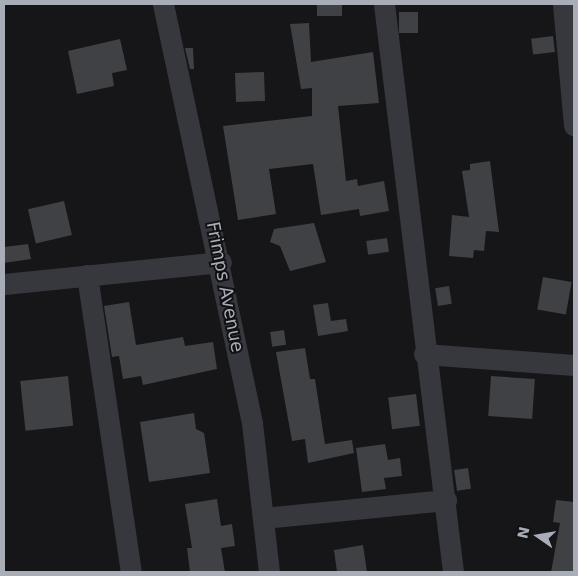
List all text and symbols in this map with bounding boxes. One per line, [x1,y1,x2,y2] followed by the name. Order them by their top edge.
[202,220,248,354] street label: Frimps Avenue
[513,511,563,561] north arrow
[514,525,532,540] text: N

